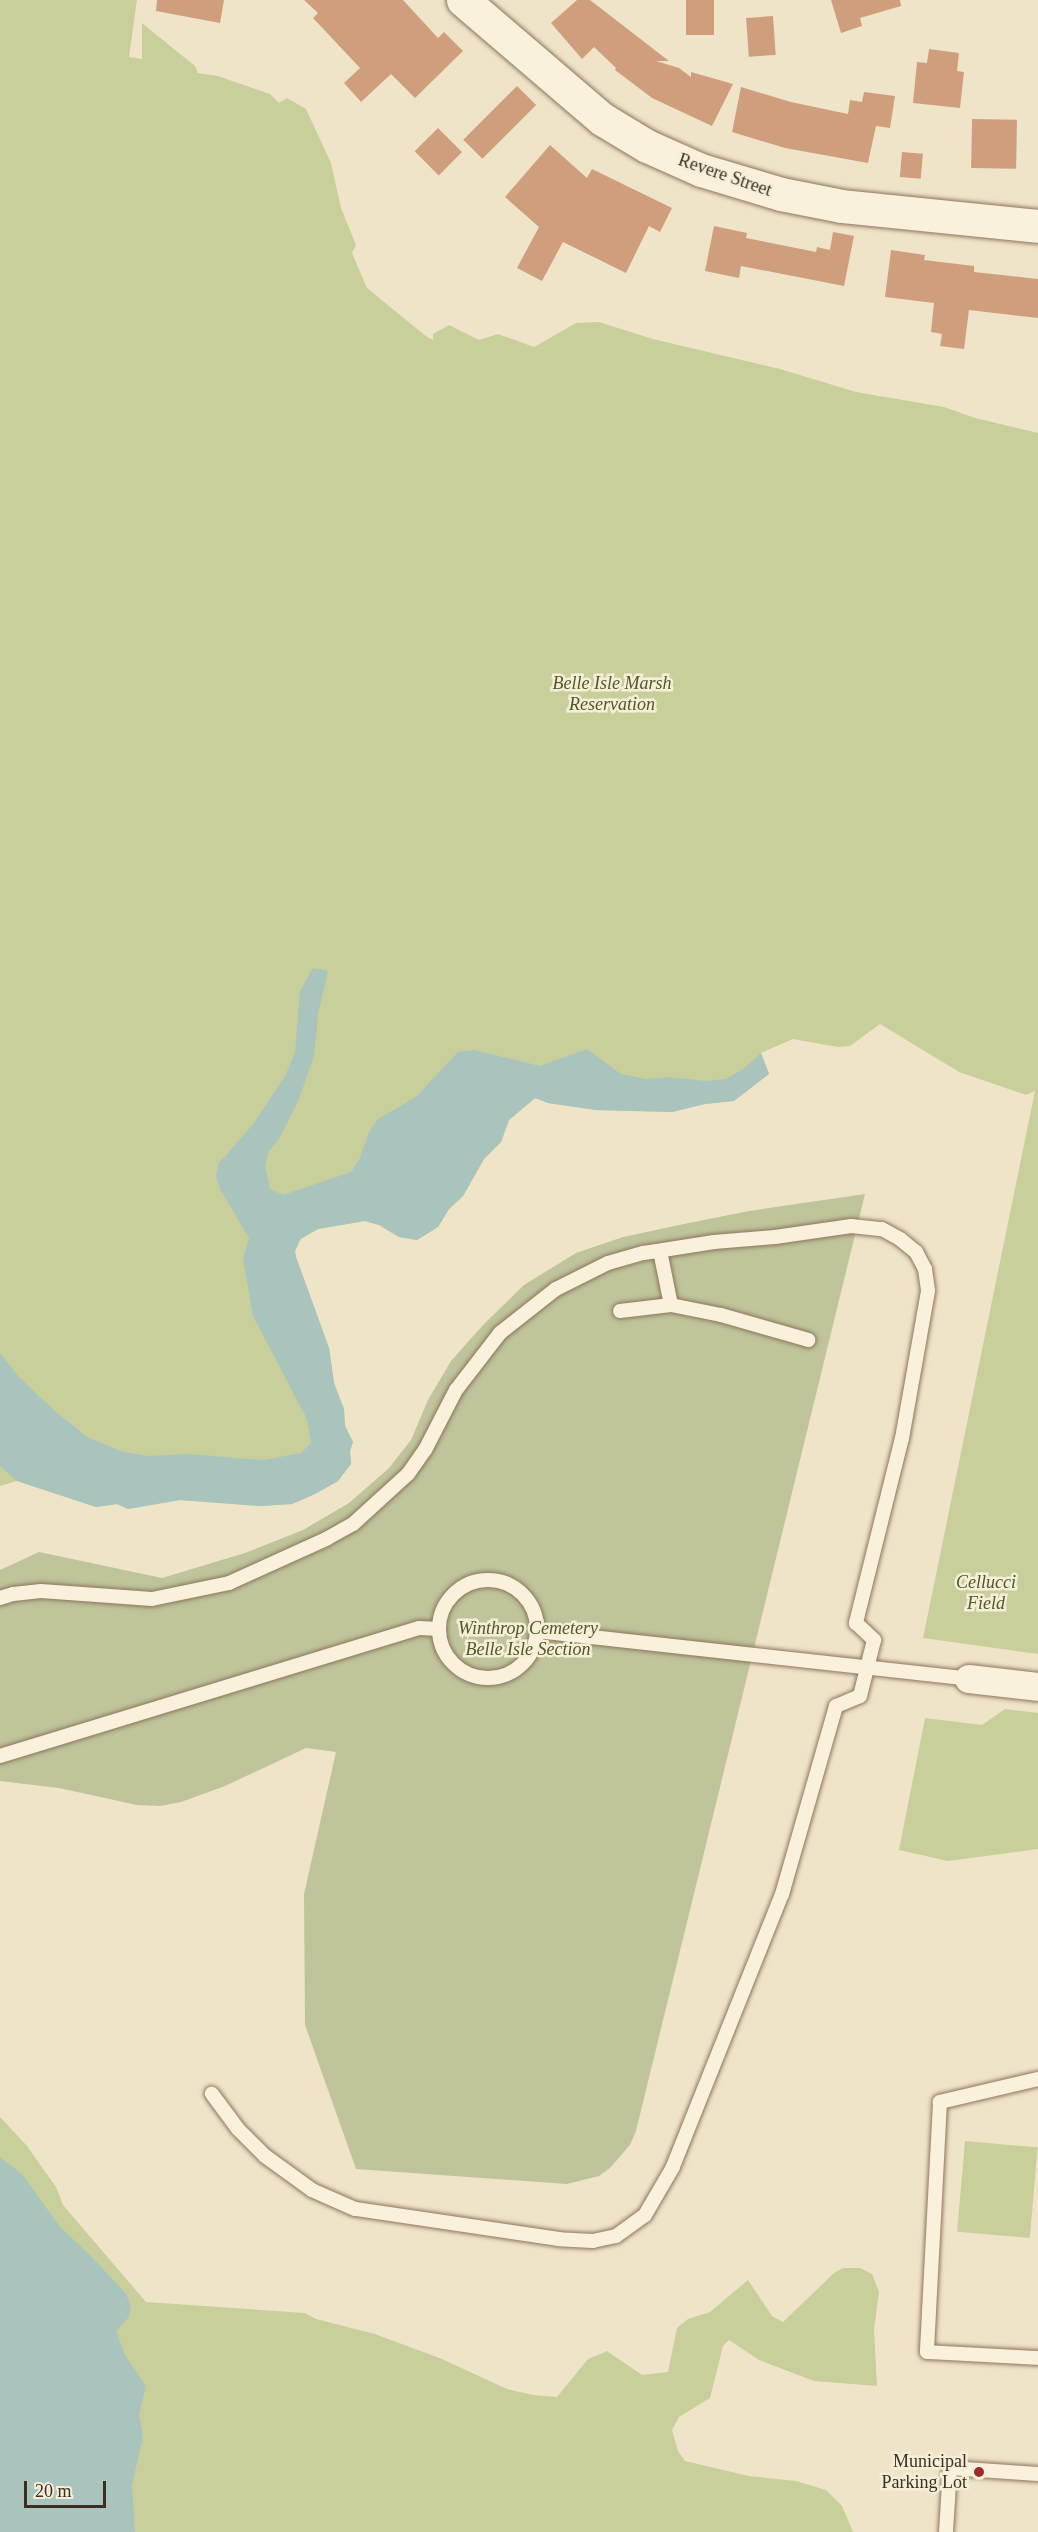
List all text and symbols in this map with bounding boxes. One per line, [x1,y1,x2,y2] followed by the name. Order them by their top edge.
[675,149,775,201] street label: Revere Street
[553,673,671,716] park label: Belle Isle Marsh Reservation
[956,1572,1016,1614] park label: Cellucci Field
[458,1618,598,1660] park label: Winthrop Cemetery Belle Isle Section
[882,2451,967,2494] place label: Municipal Parking Lot
[972,2465,986,2479] marker: Municipal Parking Lot
[27,2469,110,2507] scale bar
[35,2481,72,2501] text: 20 m

